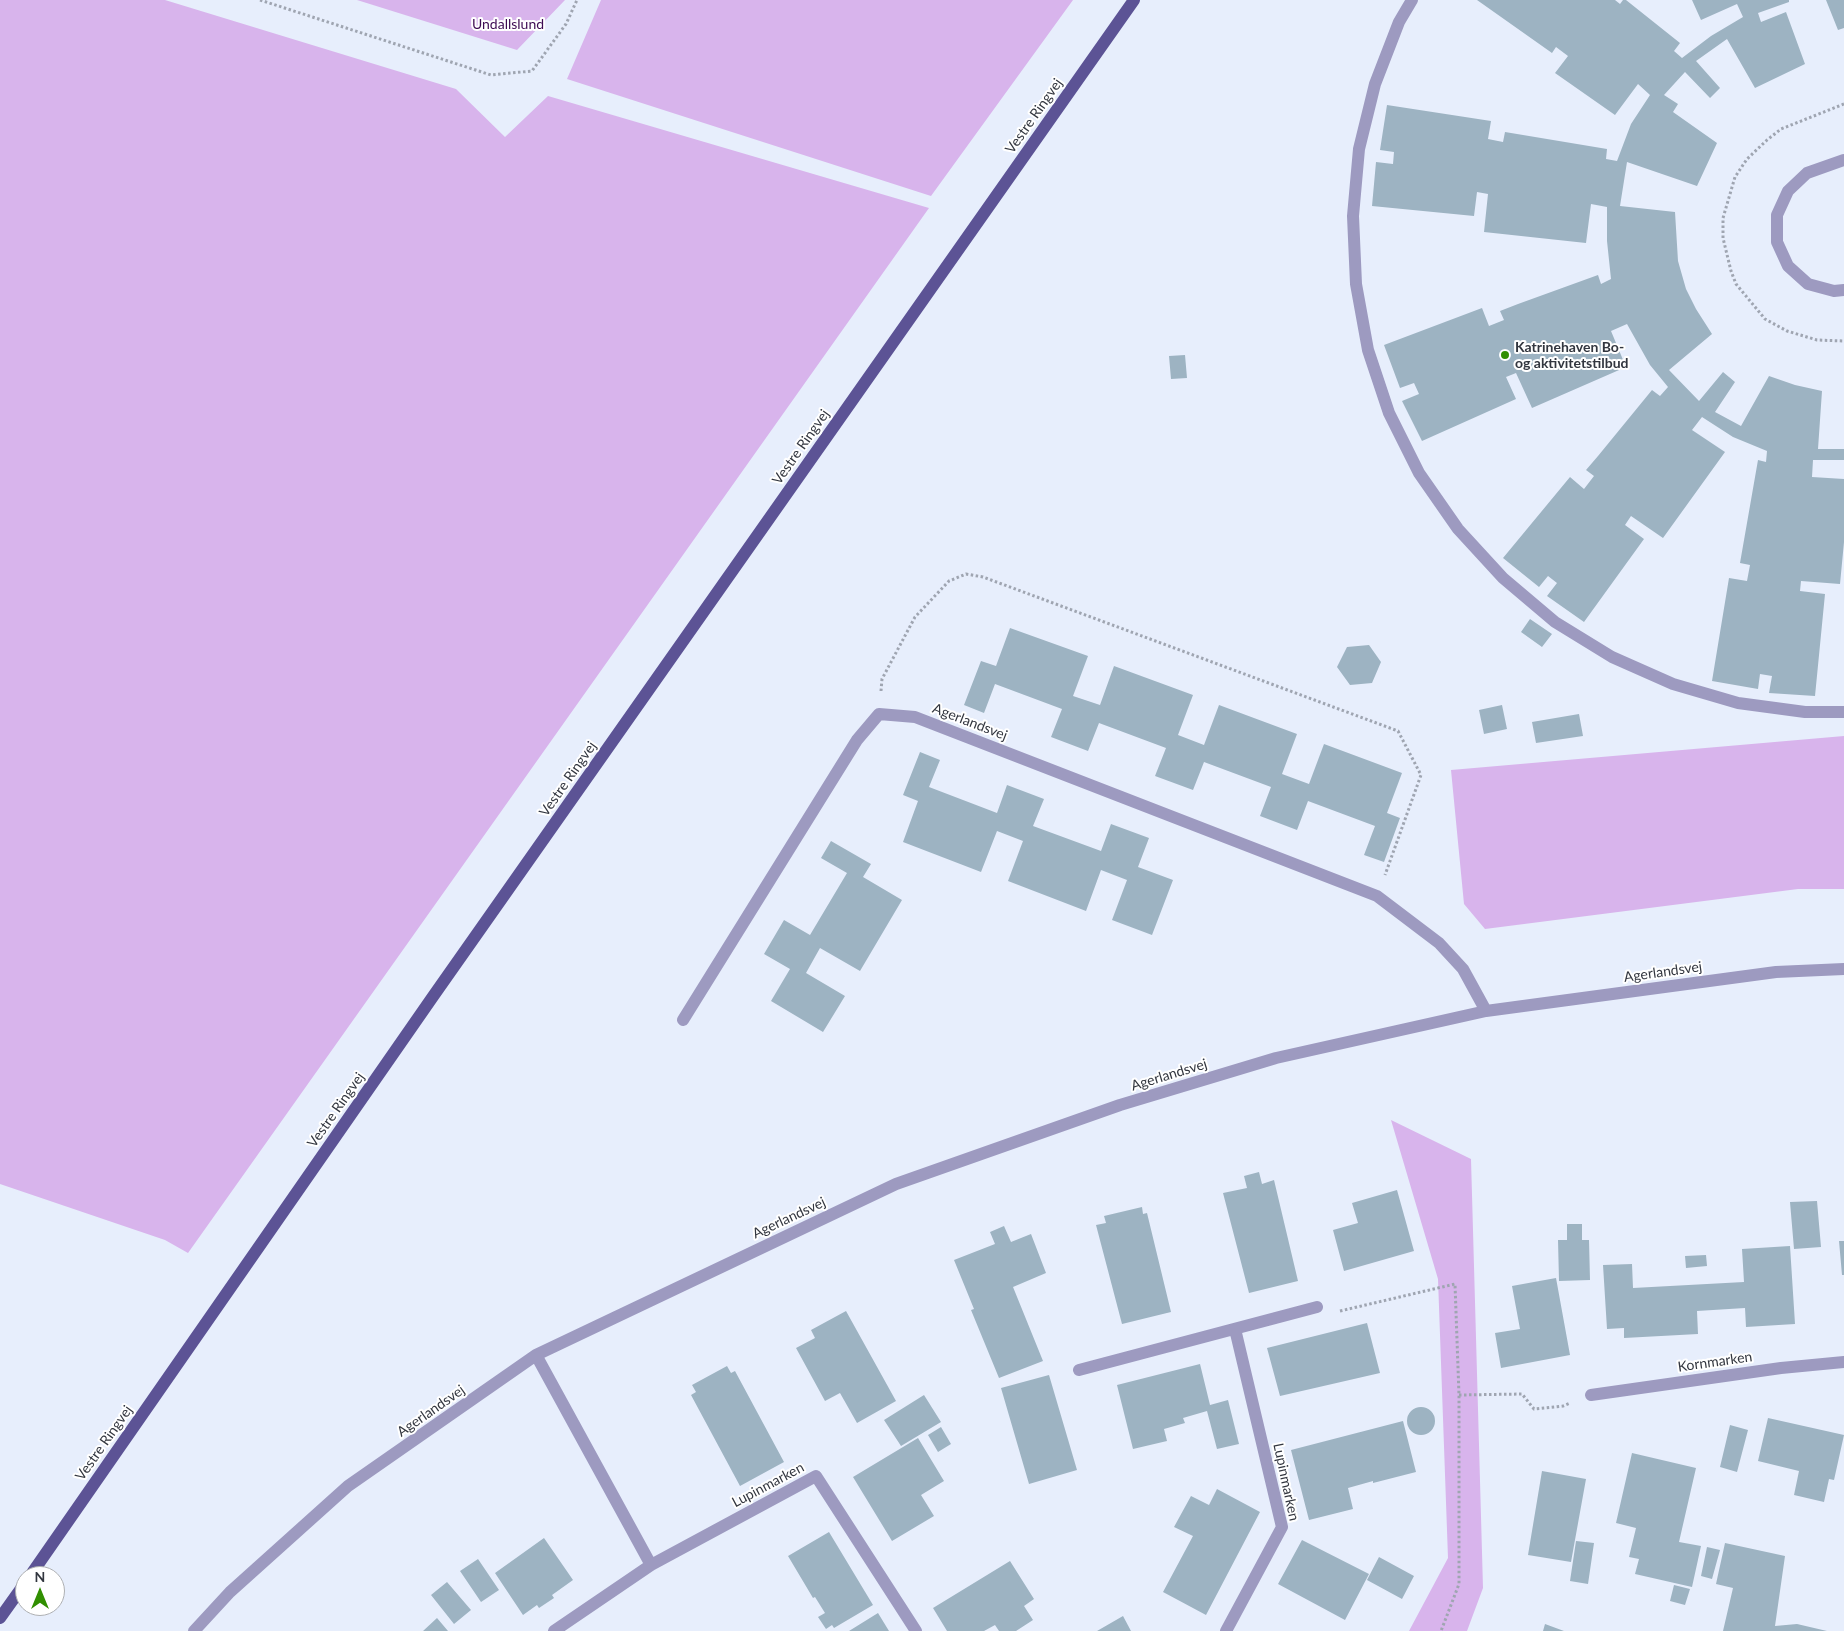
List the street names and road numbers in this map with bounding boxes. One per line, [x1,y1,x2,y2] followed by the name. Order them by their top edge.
[1002,75,1066,157] street label: Vestre Ringvej
[769,406,833,488] street label: Vestre Ringvej
[930,700,1010,744] street label: Agerlandsvej
[536,738,600,820] street label: Vestre Ringvej
[1623,958,1703,986] street label: Agerlandsvej
[1129,1055,1209,1095] street label: Agerlandsvej
[304,1069,368,1151] street label: Vestre Ringvej
[750,1194,828,1242] street label: Agerlandsvej
[1677,1348,1753,1376] street label: Kornmarken
[394,1382,468,1440] street label: Agerlandsvej
[72,1402,136,1484] street label: Vestre Ringvej
[1270,1442,1302,1522] street label: Lupinmarken
[729,1459,807,1511] street label: Lupinmarken

